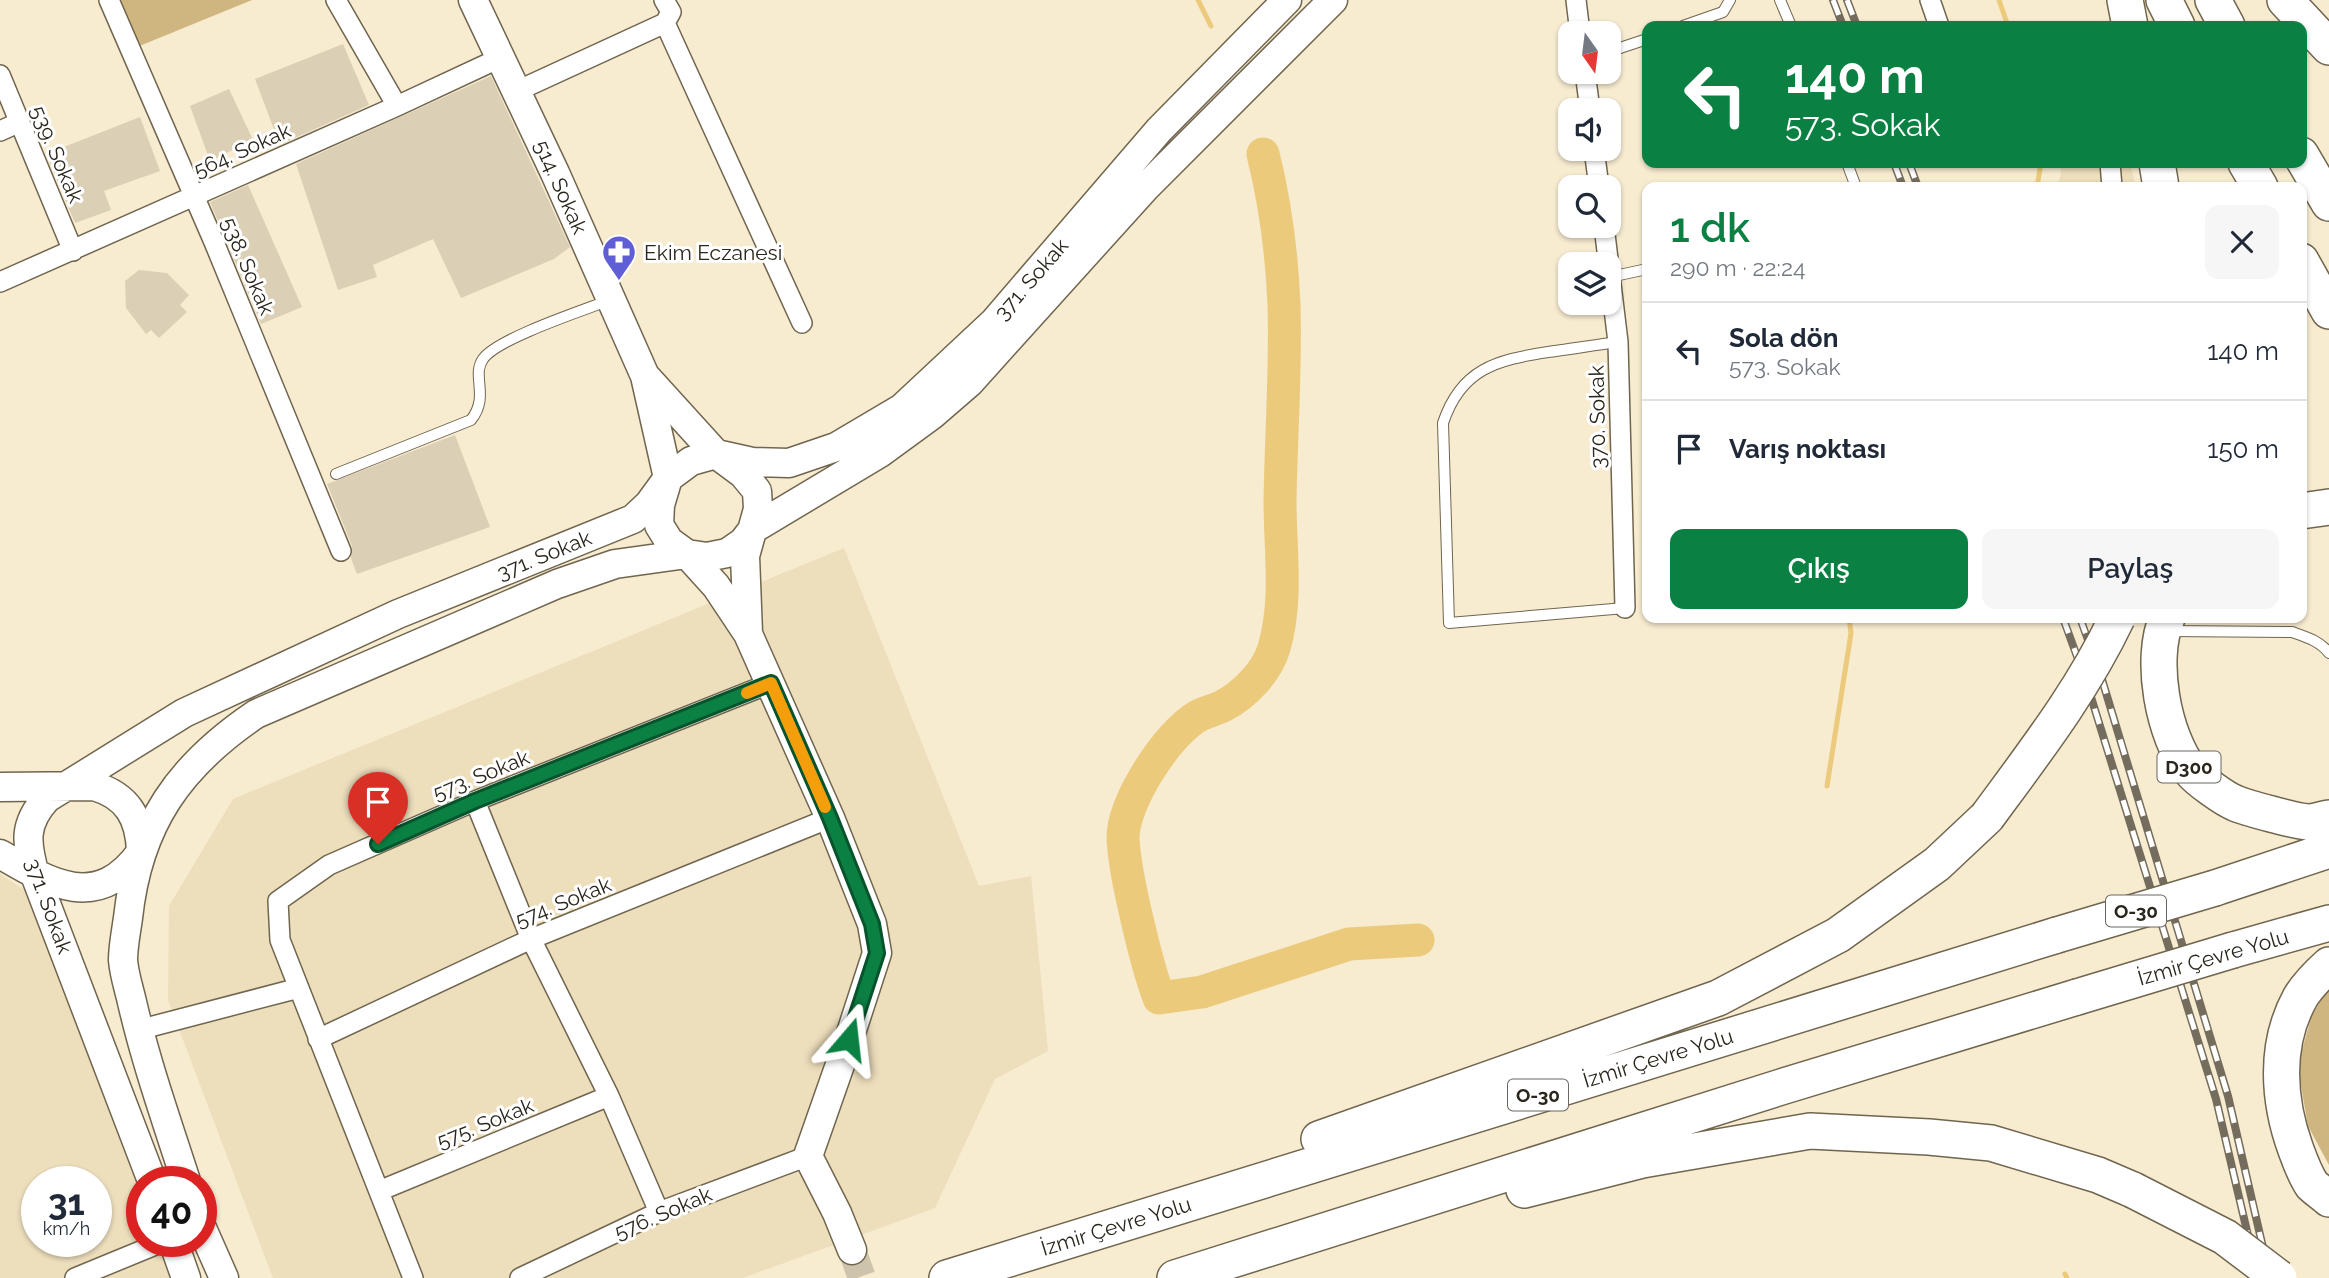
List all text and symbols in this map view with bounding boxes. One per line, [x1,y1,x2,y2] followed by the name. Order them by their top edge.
[1558,21,1620,84] north arrow
[1558,21,1621,315] map controls
[1785,47,1925,104] text: 140 m
[1670,49,1761,140] icon: left
[1558,98,1621,161] button: sound
[25,102,89,206] street label: 539. Sokak
[1785,106,1941,143] text: 573. Sokak
[189,117,295,183] street label: 564. Sokak
[529,136,593,238] street label: 514. Sokak
[1558,175,1621,238] button: search
[1670,203,1750,252] text: 1 dk
[2205,205,2279,279] button: close
[216,214,280,318] street label: 538. Sokak
[600,233,638,282] pharmacy icon: Ekim Eczanesi
[989,233,1073,325] street label: 371. Sokak
[644,240,782,265] place label: Ekim Eczanesi
[1558,252,1621,315] button: layers
[1670,254,1805,281] text: 290 m · 22:24
[1729,323,1838,353] text: Sola dön
[1670,332,1708,370] icon: left
[2207,336,2279,366] text: 140 m
[1729,353,1841,380] text: 573. Sokak
[1584,365,1610,469] street label: 370. Sokak
[1670,430,1708,468] icon: arrive
[1729,434,1886,464] text: Varış noktası
[2207,434,2279,464] text: 150 m
[493,525,595,585] street label: 371. Sokak
[1670,529,1968,609] button: Çıkış
[1982,529,2279,609] button: Paylaş
[429,744,533,806] street label: 573. Sokak
[2158,752,2220,782] road number: D300
[348,772,408,844] pin
[359,783,397,821] icon: arrive
[20,855,78,957] street label: 371. Sokak
[511,871,615,933] street label: 574. Sokak
[2106,896,2166,926] road number: O-30
[2135,924,2291,990] street label: İzmir Çevre Yolu
[812,1002,886,1076] position arrow
[1580,1023,1736,1093] street label: İzmir Çevre Yolu
[1508,1079,1568,1110] road number: O-30
[433,1092,537,1154] street label: 575. Sokak
[126,1166,217,1257] speed limit sign: 40
[610,1181,716,1245] street label: 576. Sokak
[48,1182,85,1223] text: 31
[1038,1191,1194,1261] street label: İzmir Çevre Yolu
[43,1218,90,1239] text: km/h

